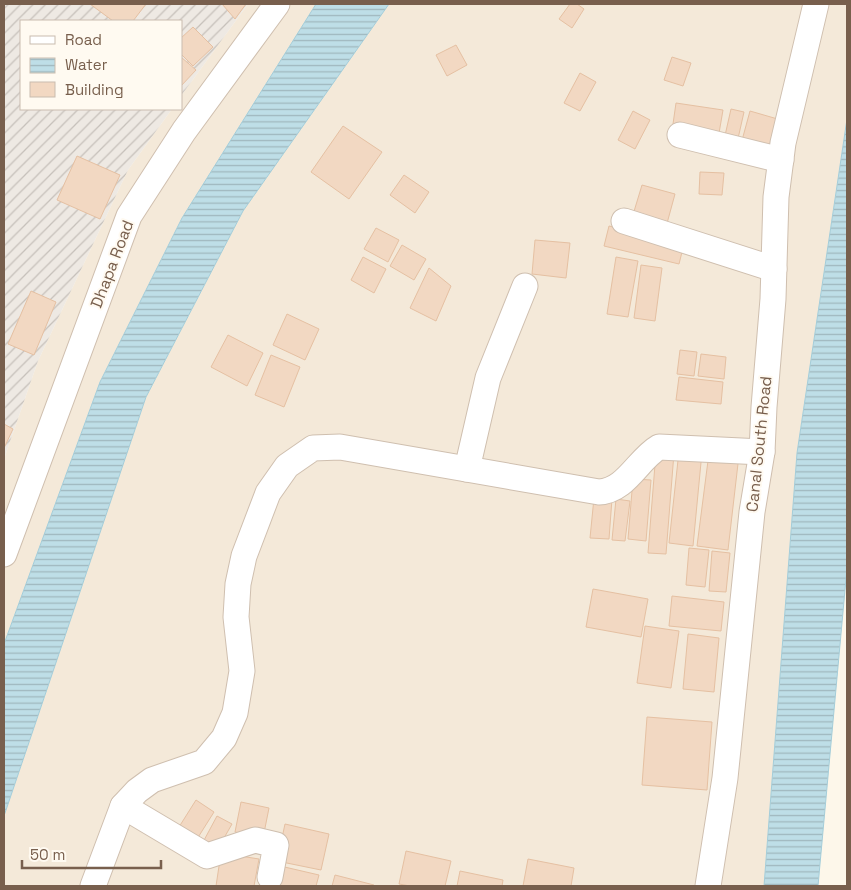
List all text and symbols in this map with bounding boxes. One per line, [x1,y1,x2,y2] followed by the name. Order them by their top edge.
[20,20,182,110] legend
[65,30,102,49] text: Road
[65,55,108,74] text: Water
[65,80,124,99] text: Building
[86,217,138,311] street label: Dhapa Road
[741,375,777,513] street label: Canal South Road
[22,838,161,870] scale bar
[30,845,65,864] text: 50 m

